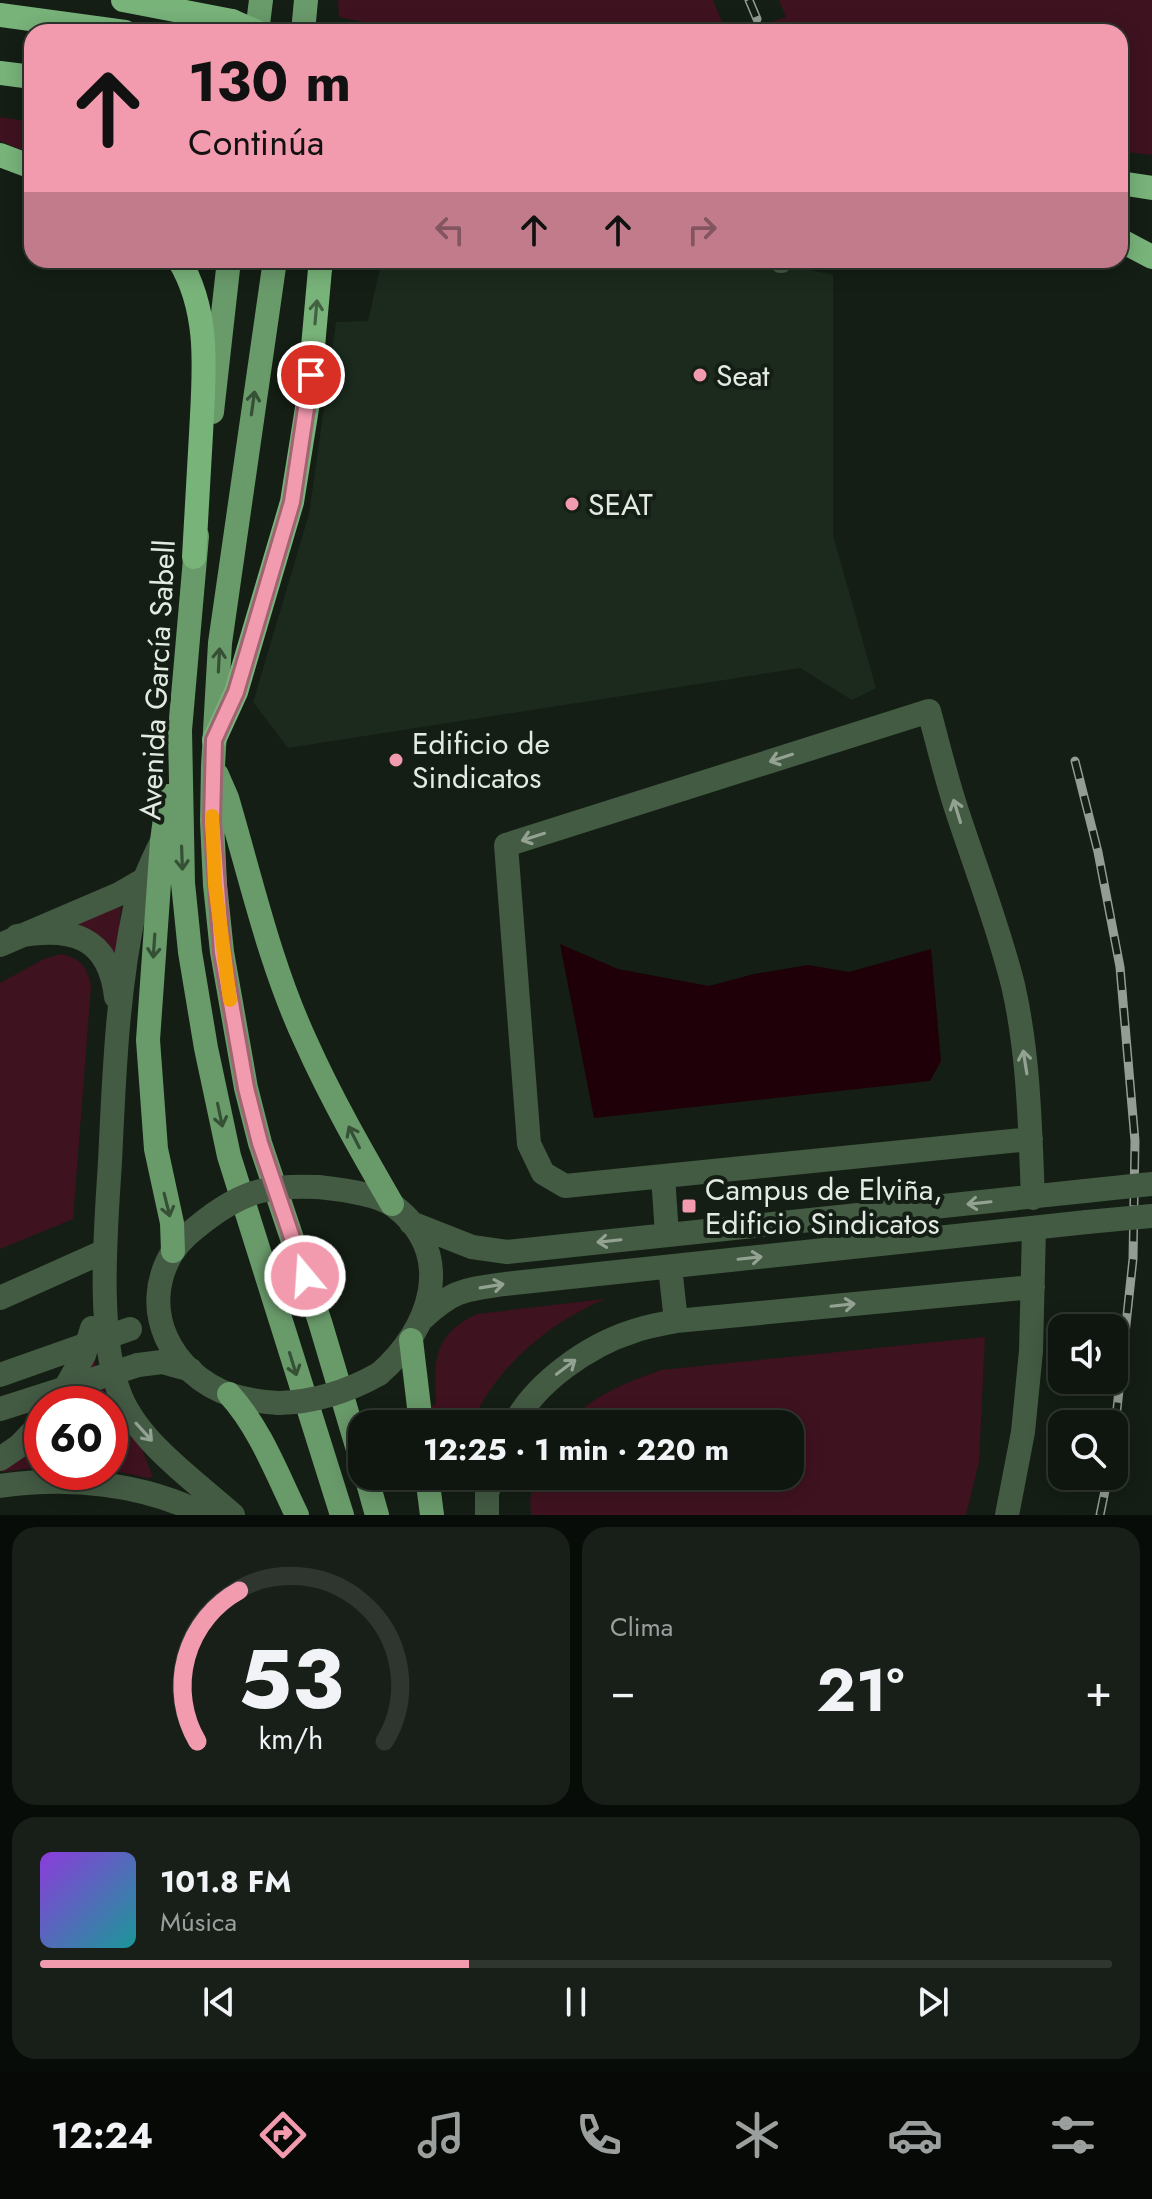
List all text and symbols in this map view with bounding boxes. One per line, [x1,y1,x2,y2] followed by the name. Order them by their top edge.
[188,41,351,122] text: 130 m
[56,56,160,160] icon: ahead
[188,116,324,168] text: Continúa
[428,208,472,252] icon: left
[512,208,556,252] icon: ahead
[596,208,640,252] icon: ahead
[680,208,724,252] icon: right
[309,299,324,326] one-way arrow
[277,341,345,409] pin
[289,353,333,397] icon: arrive
[716,354,770,397] place label: Seat
[691,366,709,384] marker: Seat
[246,391,261,416] one-way arrow
[588,483,653,526] place label: SEAT
[563,495,581,513] marker: SEAT
[128,539,186,821] street label: Avenida García Sabell
[212,647,227,674] one-way arrow
[412,722,550,799] place label: Edificio de Sindicatos
[387,751,405,769] marker: Edificio de Sindicatos
[769,751,795,766] one-way arrow
[949,799,964,824] one-way arrow
[521,830,546,845] one-way arrow
[174,844,189,871] one-way arrow
[146,932,161,959] one-way arrow
[1017,1049,1032,1075] one-way arrow
[213,1101,228,1127] one-way arrow
[346,1125,361,1149] one-way arrow
[705,1168,943,1245] place label: Campus de Elviña, Edificio Sindicatos
[161,1191,176,1217] one-way arrow
[966,1196,993,1211] one-way arrow
[680,1197,698,1215] marker: Campus de Elviña, Edificio Sindicatos
[263,1234,347,1318] position arrow
[596,1234,623,1249] one-way arrow
[736,1250,763,1265] one-way arrow
[479,1278,504,1293] one-way arrow
[829,1297,856,1312] one-way arrow
[1048,1314,1128,1490] map controls
[1048,1314,1128,1394] button: sound
[287,1351,301,1376] one-way arrow
[555,1359,576,1376] one-way arrow
[24,1386,128,1490] speed limit sign: 60
[1048,1410,1128,1490] button: search
[135,1422,153,1442] one-way arrow
[423,1428,729,1471] text: 12:25 · 1 min · 220 m
[610,1608,673,1646] text: Clima
[238,1619,344,1739] text: 53
[817,1647,904,1734] text: 21°
[610,1659,636,1723] text: −
[1085,1659,1112,1723] text: +
[259,1718,323,1760] text: km/h
[160,1860,291,1903] text: 101.8 FM
[160,1903,237,1941] text: Música
[197,1980,241,2024] icon: previous
[554,1980,598,2024] icon: pause
[911,1980,955,2024] icon: next
[255,2107,311,2163] icon: directions
[413,2107,469,2163] icon: music
[571,2107,627,2163] icon: phone
[729,2107,785,2163] icon: climate
[887,2107,943,2163] icon: car
[1045,2107,1101,2163] icon: filters
[51,2109,153,2161] text: 12:24

